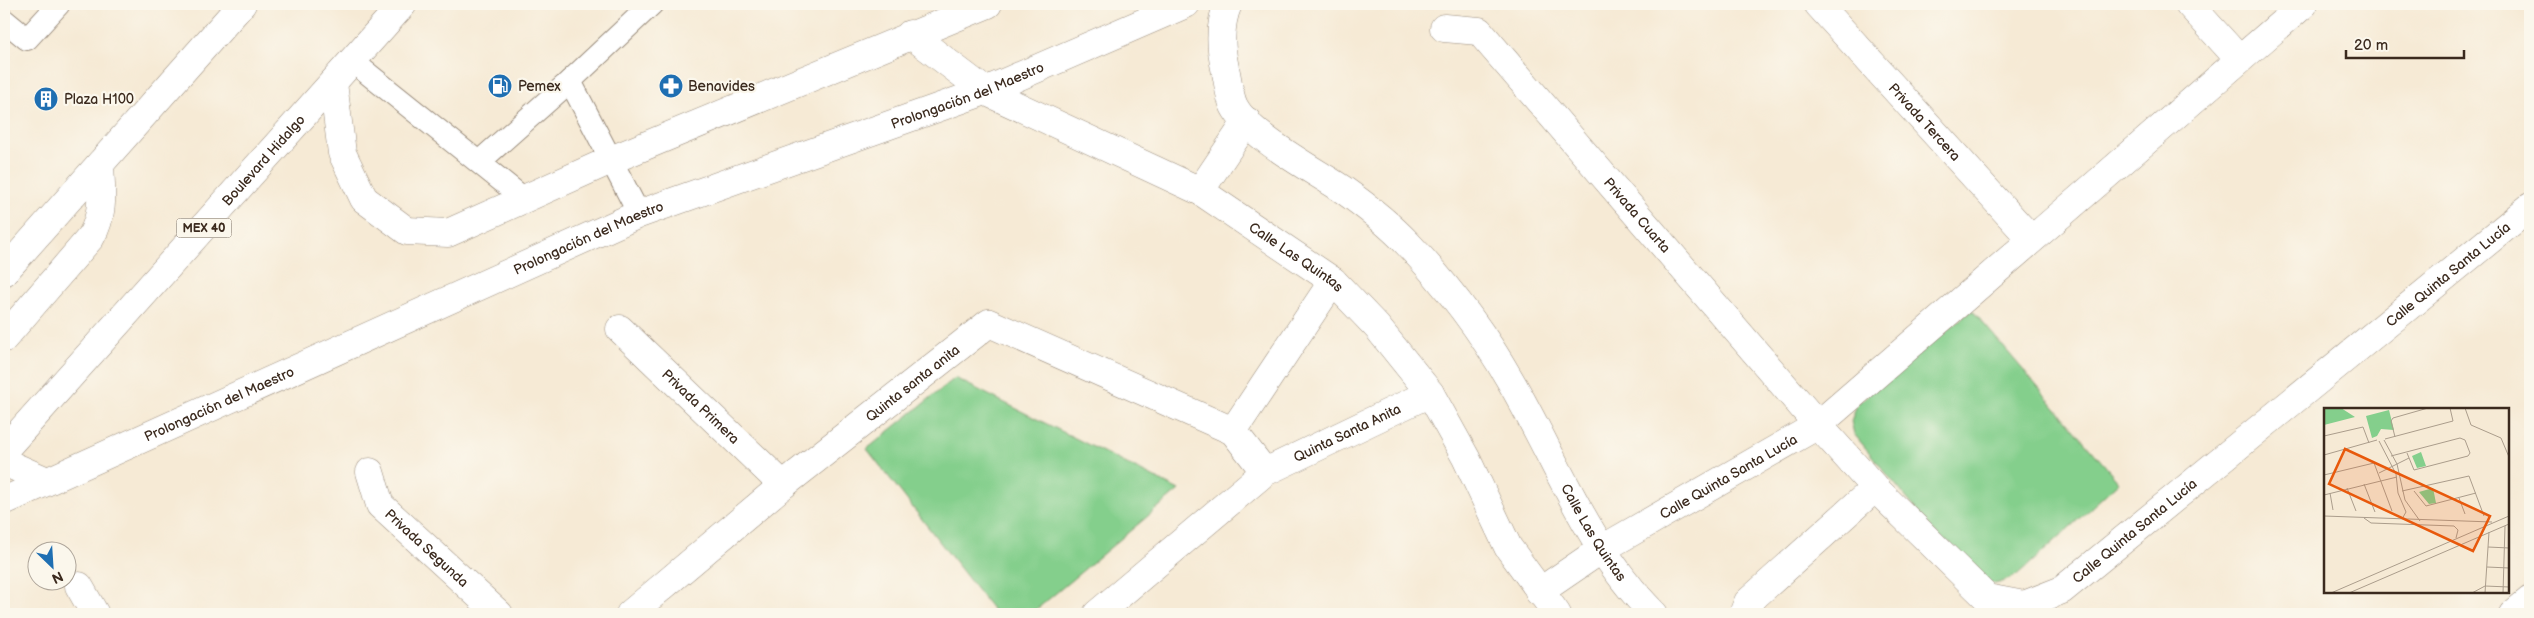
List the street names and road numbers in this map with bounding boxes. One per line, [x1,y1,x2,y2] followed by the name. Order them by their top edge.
[889,59,1047,133] street label: Prolongación del Maestro
[1885,80,1964,165] street label: Privada Tercera
[219,111,309,209] street label: Boulevard Hidalgo
[1600,174,1674,257] street label: Privada Cuarta
[511,198,666,279] street label: Prolongación del Maestro
[176,218,232,238] road number: MEX 40
[1246,219,1347,296] street label: Calle Las Quintas
[2383,219,2514,331] street label: Calle Quinta Santa Lucía
[863,341,963,426] street label: Quinta santa anita
[142,363,297,445] street label: Prolongación del Maestro
[658,366,743,448] street label: Privada Primera
[1291,400,1404,466] street label: Quinta Santa Anita
[1657,431,1801,523] street label: Calle Quinta Santa Lucía
[2069,475,2201,587] street label: Calle Quinta Santa Lucía
[1557,481,1630,585] street label: Calle Las Quintas
[381,506,472,591] street label: Privada Segunda

